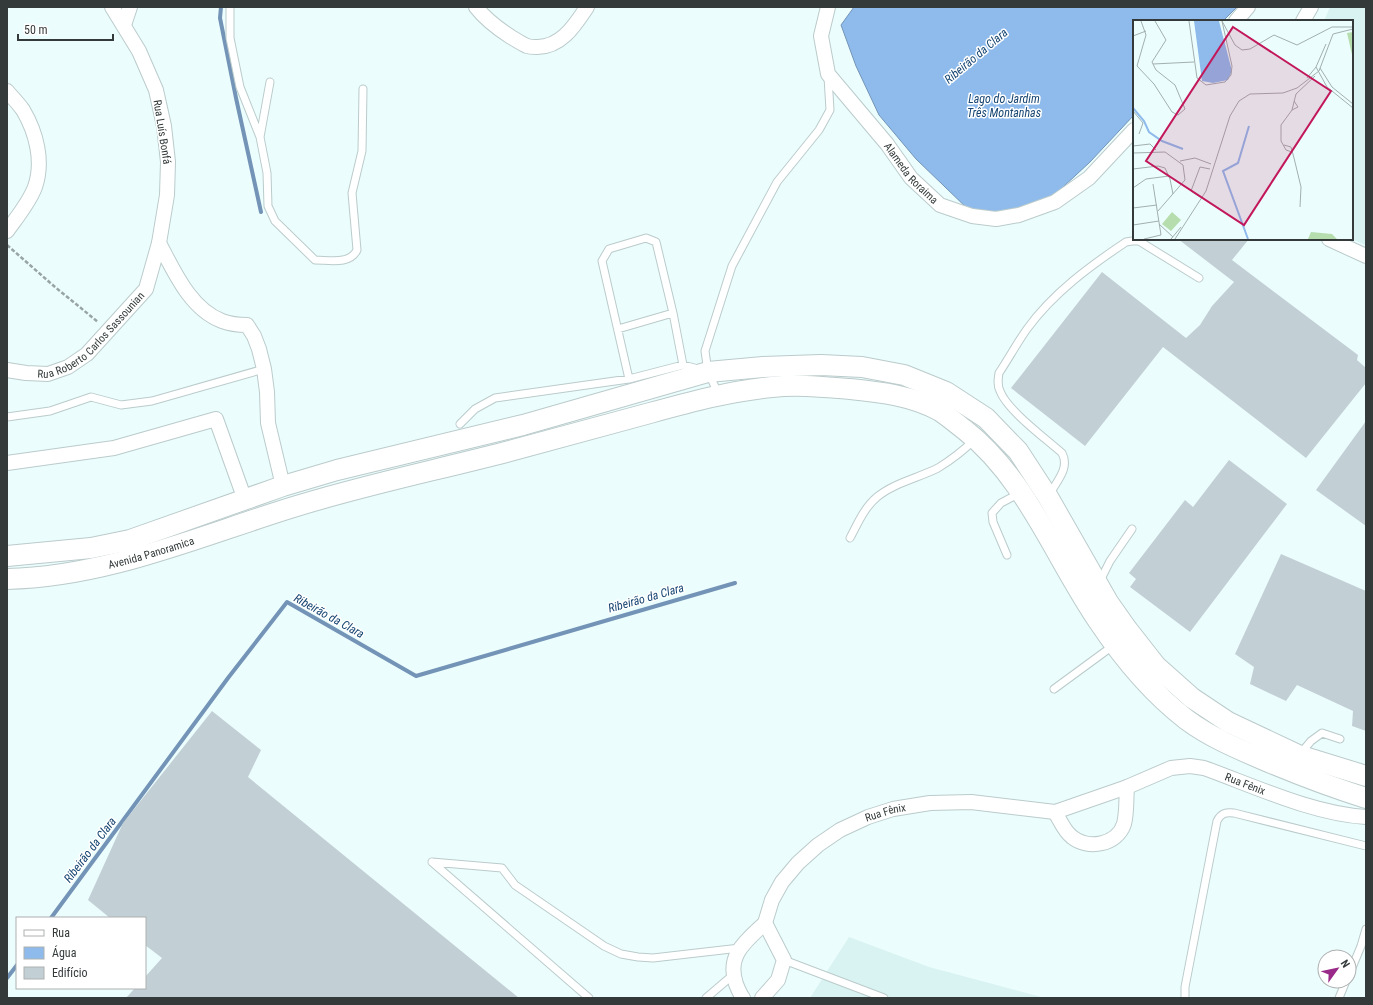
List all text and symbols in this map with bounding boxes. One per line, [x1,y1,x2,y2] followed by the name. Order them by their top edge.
[18,16,113,42] scale bar
[1133,20,1353,240] inset map
[24,23,48,37] text: 50 m
[942,26,1010,86] water label: Ribeirão da Clara
[967,92,1041,120] water label: Lago do Jardim Três Montanhas
[150,99,174,165] street label: Rua Luís Bonfá
[881,140,941,206] street label: Alameda Roraima
[37,289,147,381] street label: Rua Roberto Carlos Sassounian
[107,534,196,571] street label: Avenida Panoramica
[607,581,685,615] water label: Ribeirão da Clara
[291,591,367,641] water label: Ribeirão da Clara
[1223,770,1267,797] street label: Rua Fênix
[863,800,907,824] street label: Rua Fênix
[61,815,119,885] water label: Ribeirão da Clara
[16,917,146,989] legend
[52,926,70,940] text: Rua
[52,945,77,960] text: Água
[1317,949,1357,989] north arrow
[1338,957,1352,970] text: N
[52,966,88,980] text: Edifício

